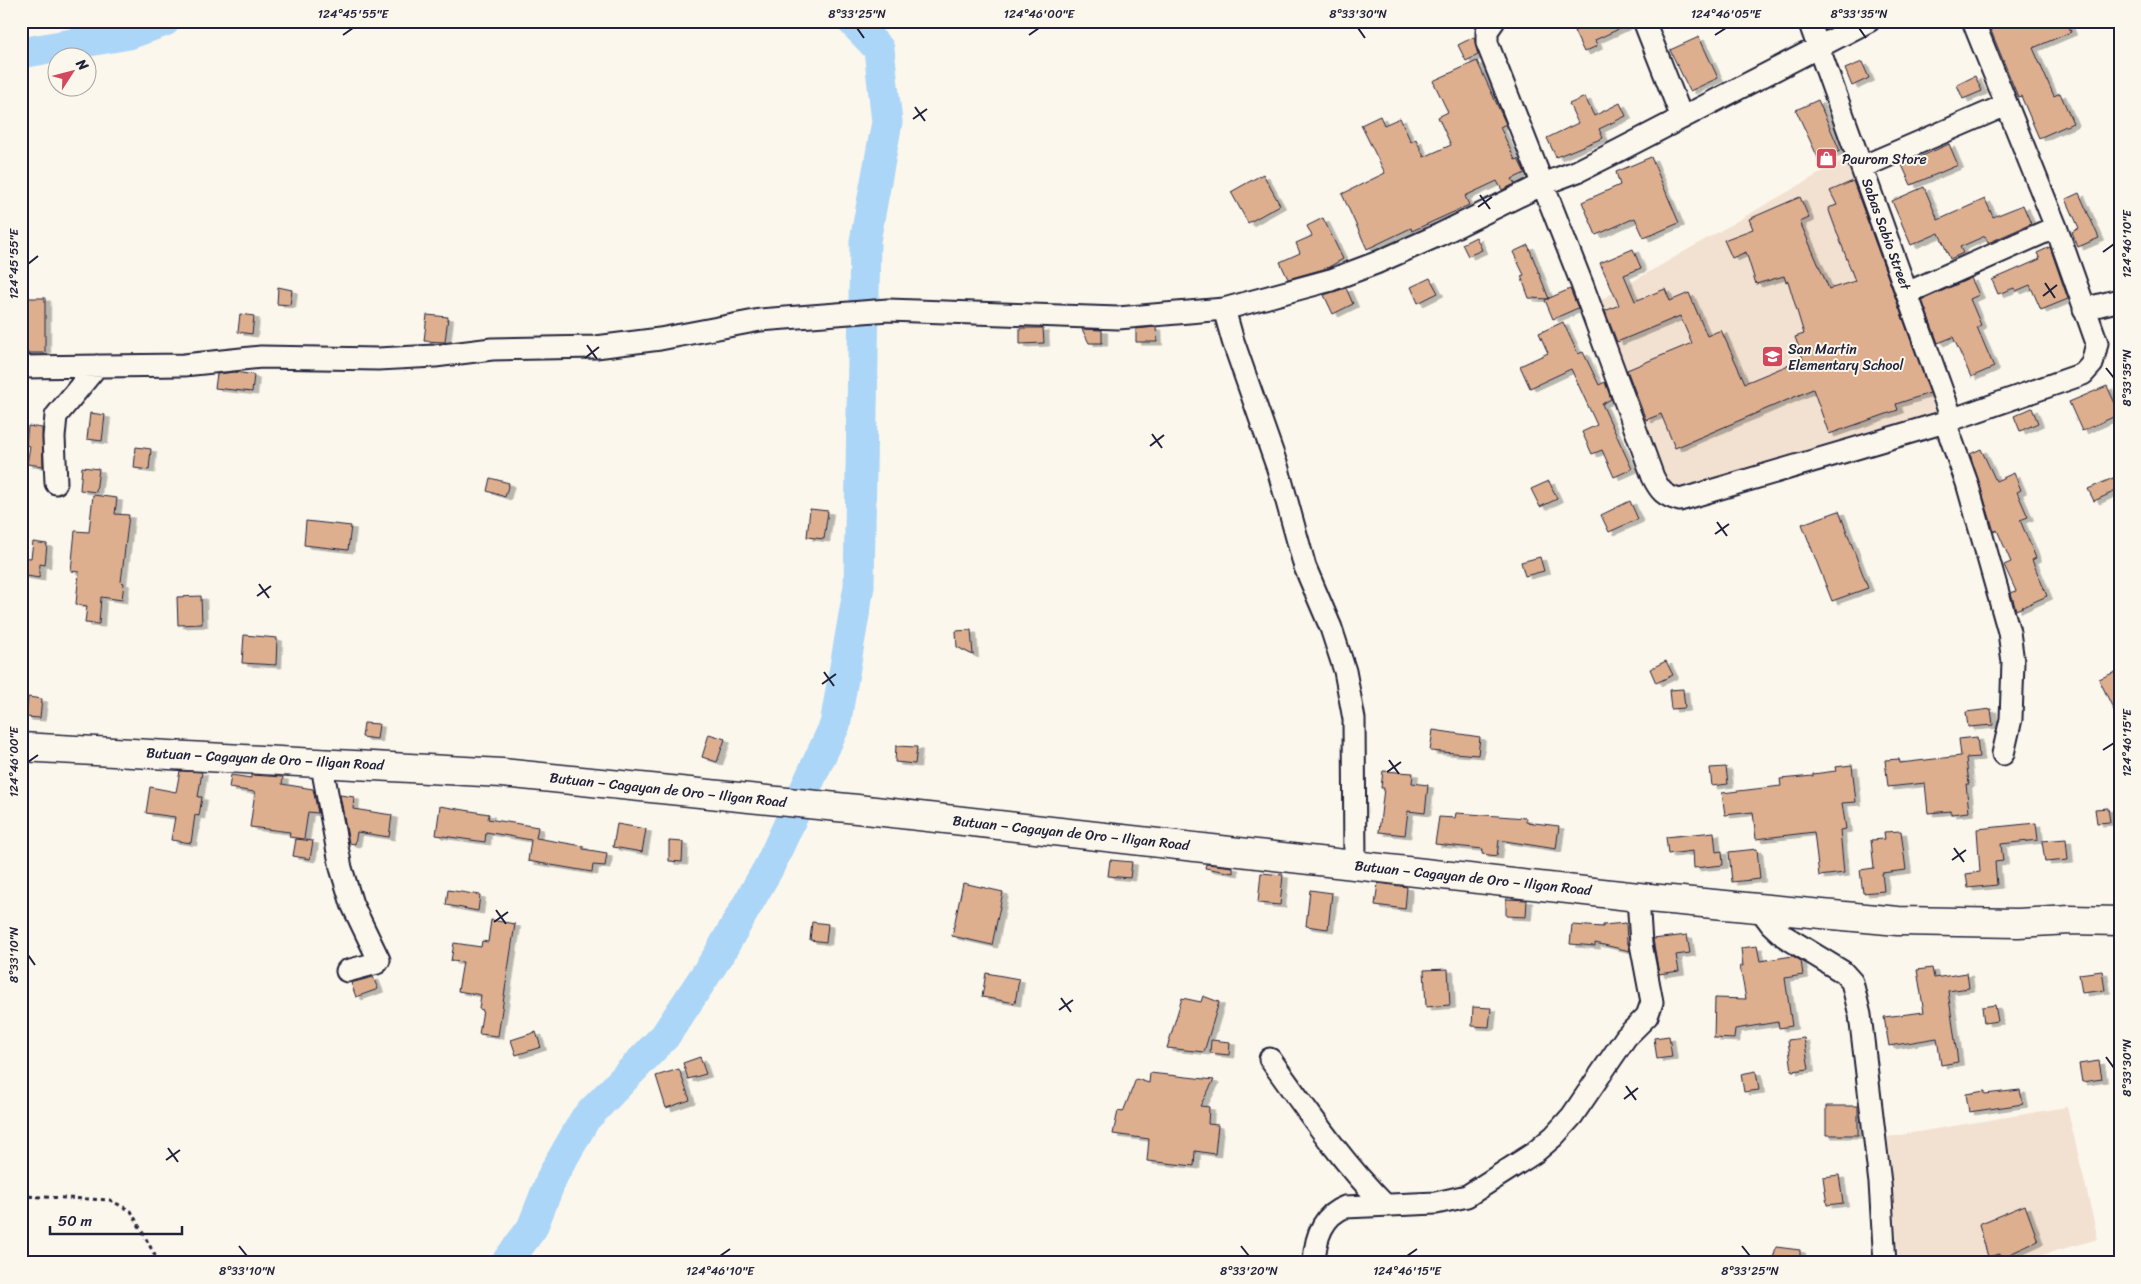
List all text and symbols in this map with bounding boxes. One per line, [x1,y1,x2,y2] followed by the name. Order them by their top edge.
[318,3,389,25] text: 124°45'55"E
[828,3,886,25] text: 8°33'25"N
[1004,3,1075,25] text: 124°46'00"E
[1329,3,1387,25] text: 8°33'30"N
[1691,3,1762,25] text: 124°46'05"E
[1830,3,1888,25] text: 8°33'35"N
[48,48,98,98] north arrow
[69,53,95,76] text: N
[1814,147,1838,171] shop icon: Paurom Store
[1842,147,1927,172] place label: Paurom Store
[1854,175,1918,295] street label: Sabas Sabio Street
[2116,209,2138,278] text: 124°46'10"E
[3,228,25,299] text: 124°45'55"E
[1788,337,1905,378] place label: San Martin Elementary School
[1760,345,1784,369] school or university icon: San Martin Elementary School
[2116,349,2138,407] text: 8°33'35"N
[2116,708,2138,777] text: 124°46'15"E
[3,726,25,797] text: 124°46'00"E
[146,740,386,778] street label: Butuan – Cagayan de Oro – Iligan Road
[548,765,789,815] street label: Butuan – Cagayan de Oro – Iligan Road
[951,808,1192,858] street label: Butuan – Cagayan de Oro – Iligan Road
[1353,853,1594,903] street label: Butuan – Cagayan de Oro – Iligan Road
[3,926,25,983] text: 8°33'10"N
[2116,1039,2138,1097] text: 8°33'30"N
[50,1204,182,1236] scale bar
[58,1208,93,1234] text: 50 m
[219,1260,276,1282] text: 8°33'10"N
[686,1260,755,1282] text: 124°46'10"E
[1220,1260,1279,1282] text: 8°33'20"N
[1373,1260,1442,1282] text: 124°46'15"E
[1721,1260,1779,1282] text: 8°33'25"N

